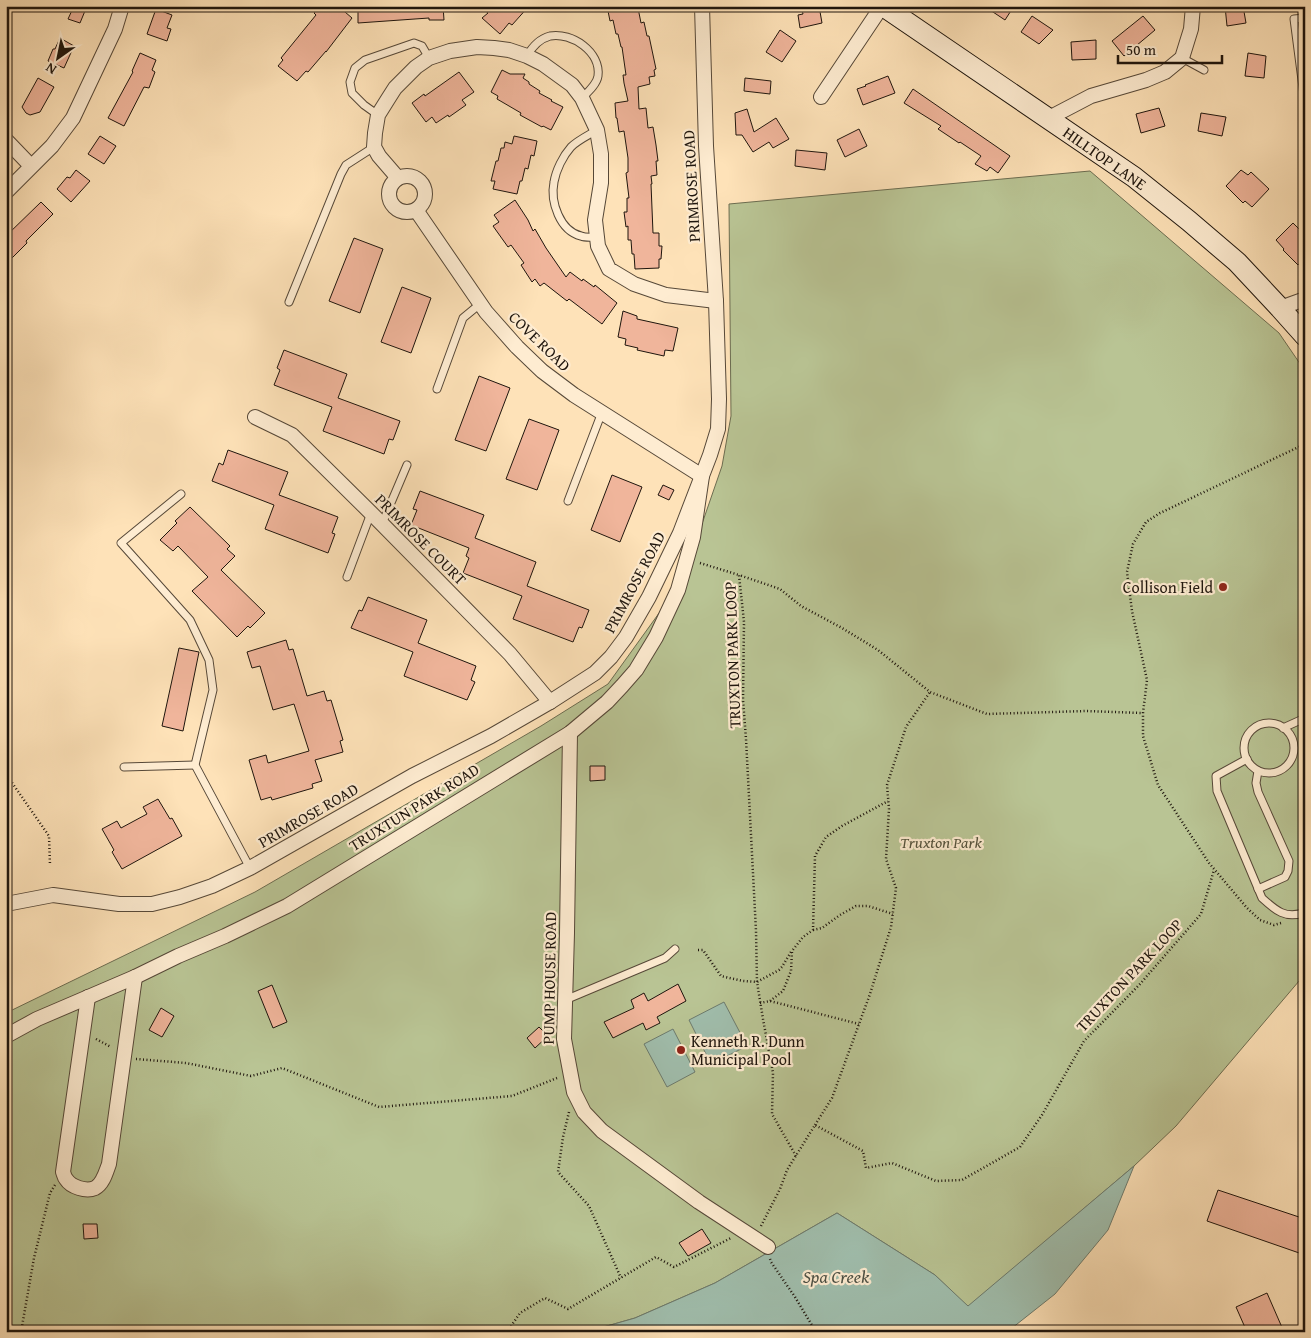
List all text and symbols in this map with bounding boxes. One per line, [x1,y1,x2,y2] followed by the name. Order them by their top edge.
[32,32,82,82] north arrow
[1118,32,1222,64] scale bar
[1126,39,1157,60] text: 50 m
[41,58,60,80] text: N
[1058,120,1152,196] street label: HILLTOP LANE
[676,129,706,243] street label: PRIMROSE ROAD
[504,305,577,377] street label: COVE ROAD
[370,488,472,590] street label: PRIMROSE COURT
[597,527,671,637] street label: PRIMROSE ROAD
[1123,575,1213,599] place label: Collison Field
[717,581,747,729] street label: TRUXTON PARK LOOP
[1217,581,1229,593] marker: Collison Field
[344,757,484,857] street label: TRUXTUN PARK ROAD
[253,776,363,853] street label: PRIMROSE ROAD
[900,830,982,854] park label: Truxton Park
[536,911,562,1044] street label: PUMP HOUSE ROAD
[1070,913,1188,1037] street label: TRUXTON PARK LOOP
[691,1029,805,1071] place label: Kenneth R. Dunn Municipal Pool
[675,1044,687,1056] marker: Kenneth R. Dunn Municipal Pool
[803,1263,870,1290] water label: Spa Creek

